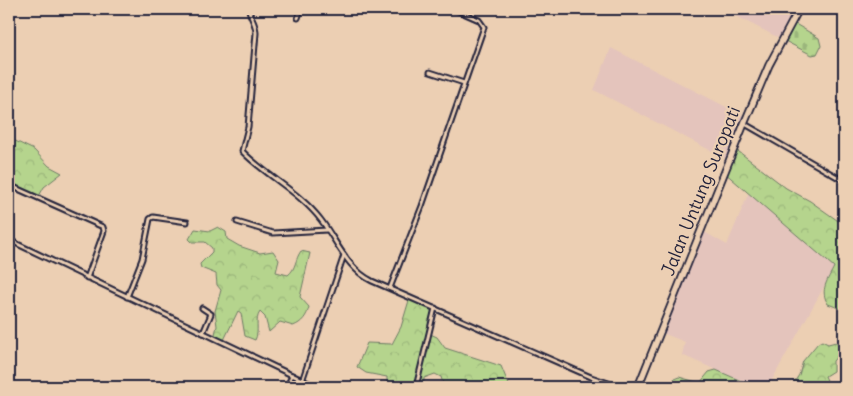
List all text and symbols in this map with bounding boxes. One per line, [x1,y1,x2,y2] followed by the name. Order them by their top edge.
[656,103,745,279] street label: Jalan Untung Suropati

